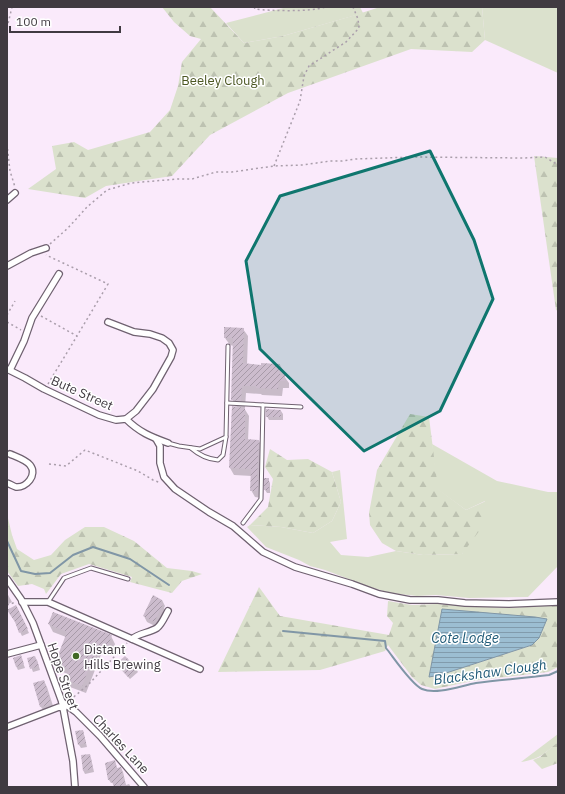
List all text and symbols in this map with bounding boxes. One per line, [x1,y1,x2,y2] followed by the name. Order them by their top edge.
[10,8,120,34] scale bar
[16,14,51,29] text: 100 m
[181,72,265,89] park label: Beeley Clough
[48,372,116,414] street label: Bute Street
[431,629,499,647] water label: Cote Lodge
[44,640,82,712] street label: Hope Street
[84,641,161,673] place label: Distant Hills Brewing
[71,651,81,661] marker: Distant Hills Brewing
[432,655,548,689] water label: Blackshaw Clough
[89,711,153,777] street label: Charles Lane

